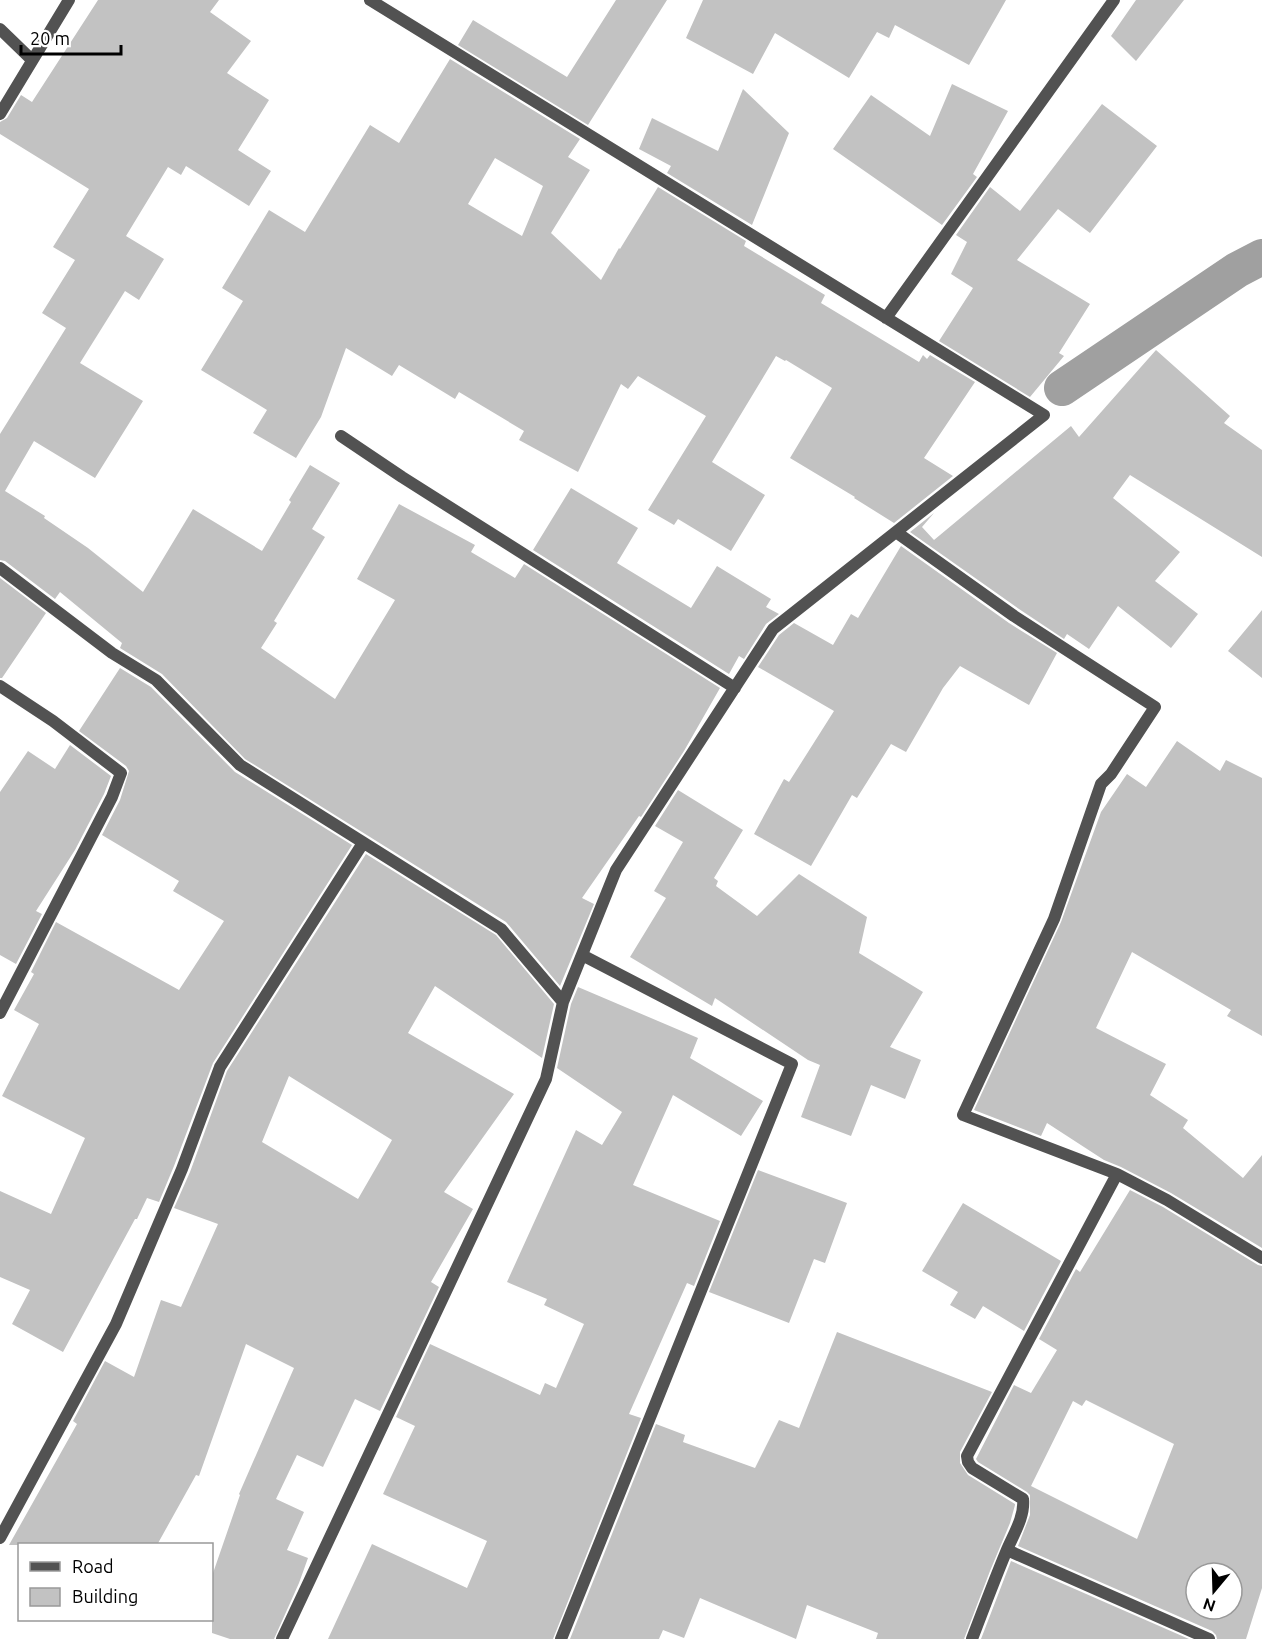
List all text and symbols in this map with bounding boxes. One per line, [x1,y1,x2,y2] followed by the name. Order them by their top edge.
[21,18,122,56] scale bar
[30,28,70,48] text: 20 m
[18,1543,213,1621] legend
[72,1556,114,1576] text: Road
[1184,1561,1244,1621] north arrow
[72,1586,138,1606] text: Building
[1201,1595,1218,1616] text: N

